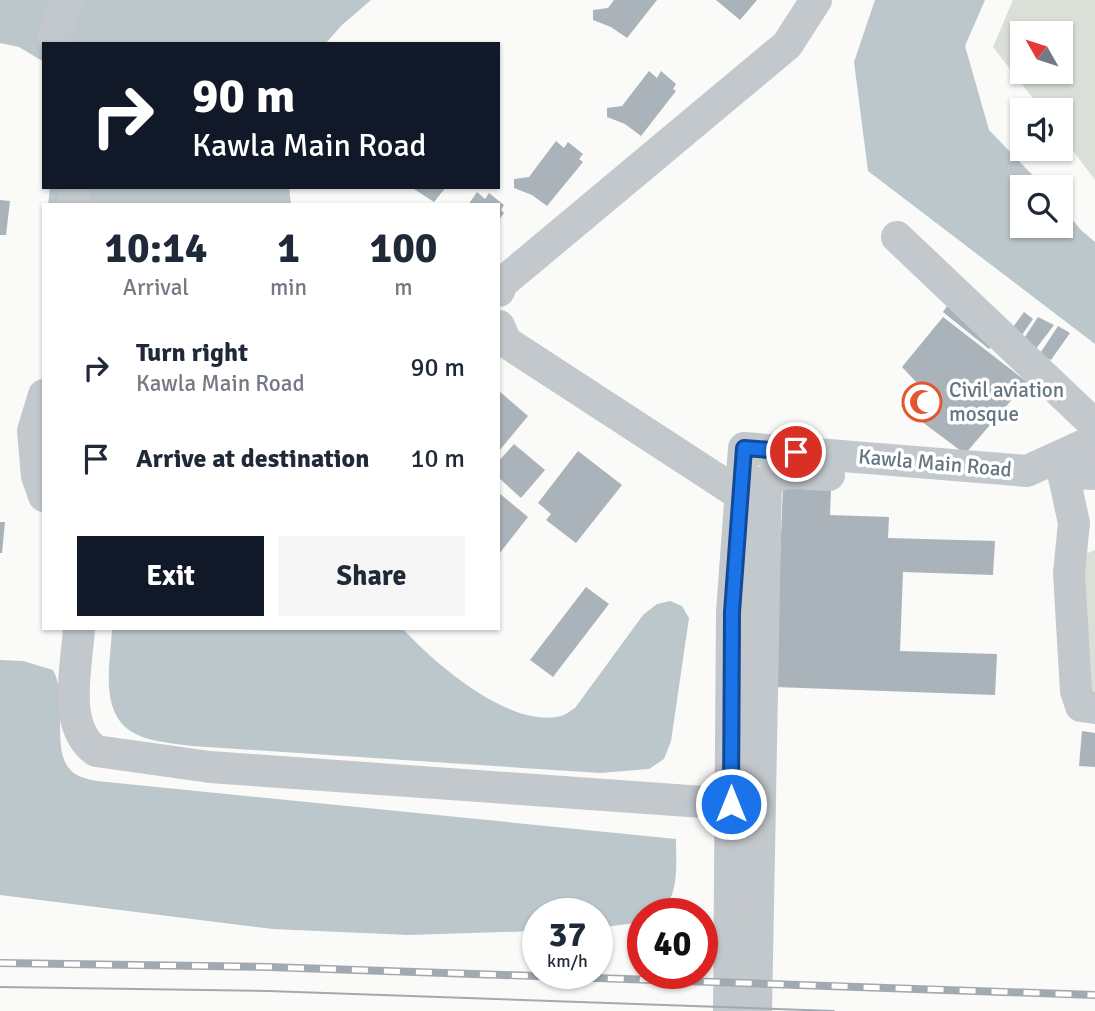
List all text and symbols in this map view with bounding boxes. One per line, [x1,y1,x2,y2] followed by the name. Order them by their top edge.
[1010,21,1073,84] north arrow
[1010,21,1073,238] map controls
[192,66,295,126] text: 90 m
[77,70,168,161] icon: right
[1010,98,1073,161] button: sound
[192,126,427,165] text: Kawla Main Road
[1010,175,1073,238] button: search
[104,223,208,274] text: 10:14
[277,223,300,274] text: 1
[369,223,438,274] text: 100
[123,273,189,302] text: Arrival
[270,273,307,302] text: min
[394,273,413,302] text: m
[136,337,248,369] text: Turn right
[77,349,115,387] icon: right
[410,352,465,384] text: 90 m
[136,369,305,398] text: Kawla Main Road
[949,377,1064,427] place label: Civil aviation mosque
[901,381,943,423] mosque icon: Civil aviation mosque
[766,422,826,482] pin
[777,433,815,471] icon: arrive
[77,440,115,478] icon: arrive
[136,443,369,475] text: Arrive at destination
[410,443,465,475] text: 10 m
[857,443,1013,483] street label: Kawla Main Road
[77,536,264,616] button: Exit
[278,536,465,616] button: Share
[694,767,768,841] position arrow
[627,898,718,989] speed limit sign: 40
[549,913,586,956] text: 37
[547,950,588,972] text: km/h

